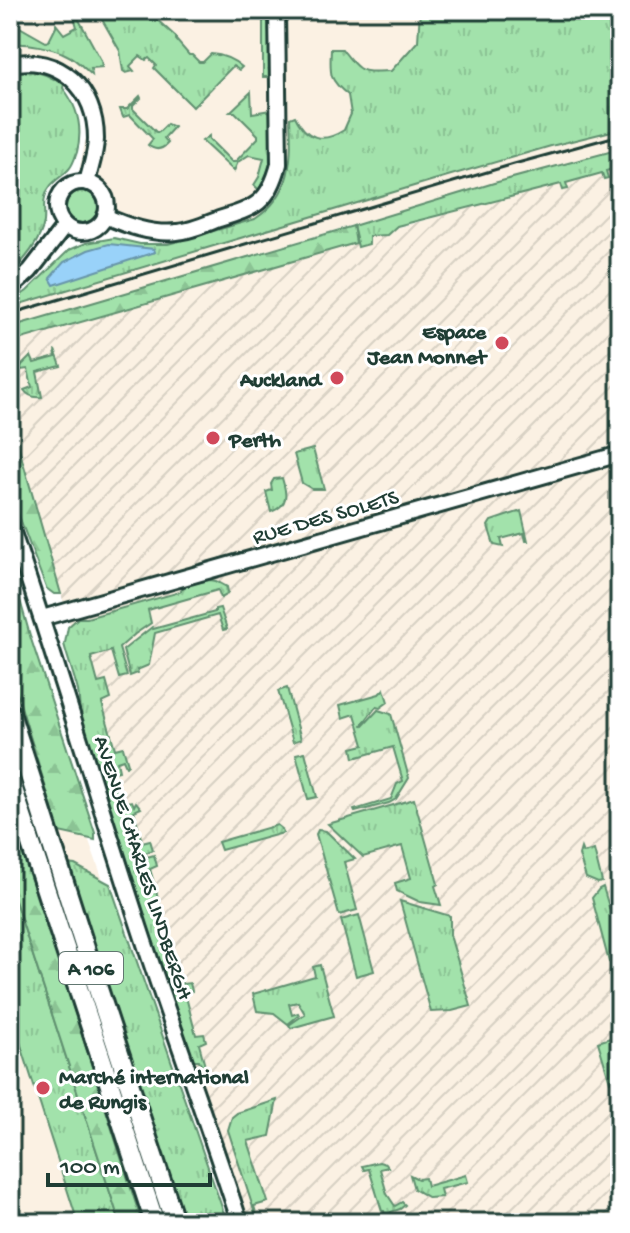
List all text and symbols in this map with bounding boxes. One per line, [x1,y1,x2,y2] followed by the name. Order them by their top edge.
[366,321,488,372] place label: Espace Jean Monnet
[493,334,511,352] marker: Espace Jean Monnet
[239,369,323,395] place label: Auckland
[328,369,346,387] marker: Auckland
[204,429,222,447] marker: Perth
[228,429,281,455] place label: Perth
[250,485,403,552] street label: RUE DES SOLETS
[86,733,196,1004] street label: AVENUE CHARLES LINDBERGH
[59,952,123,984] road number: A 106
[59,1066,249,1117] place label: Marché international de Rungis
[34,1079,52,1097] marker: Marché international de Rungis
[48,1137,210,1187] scale bar
[59,1154,120,1183] text: 100 m

